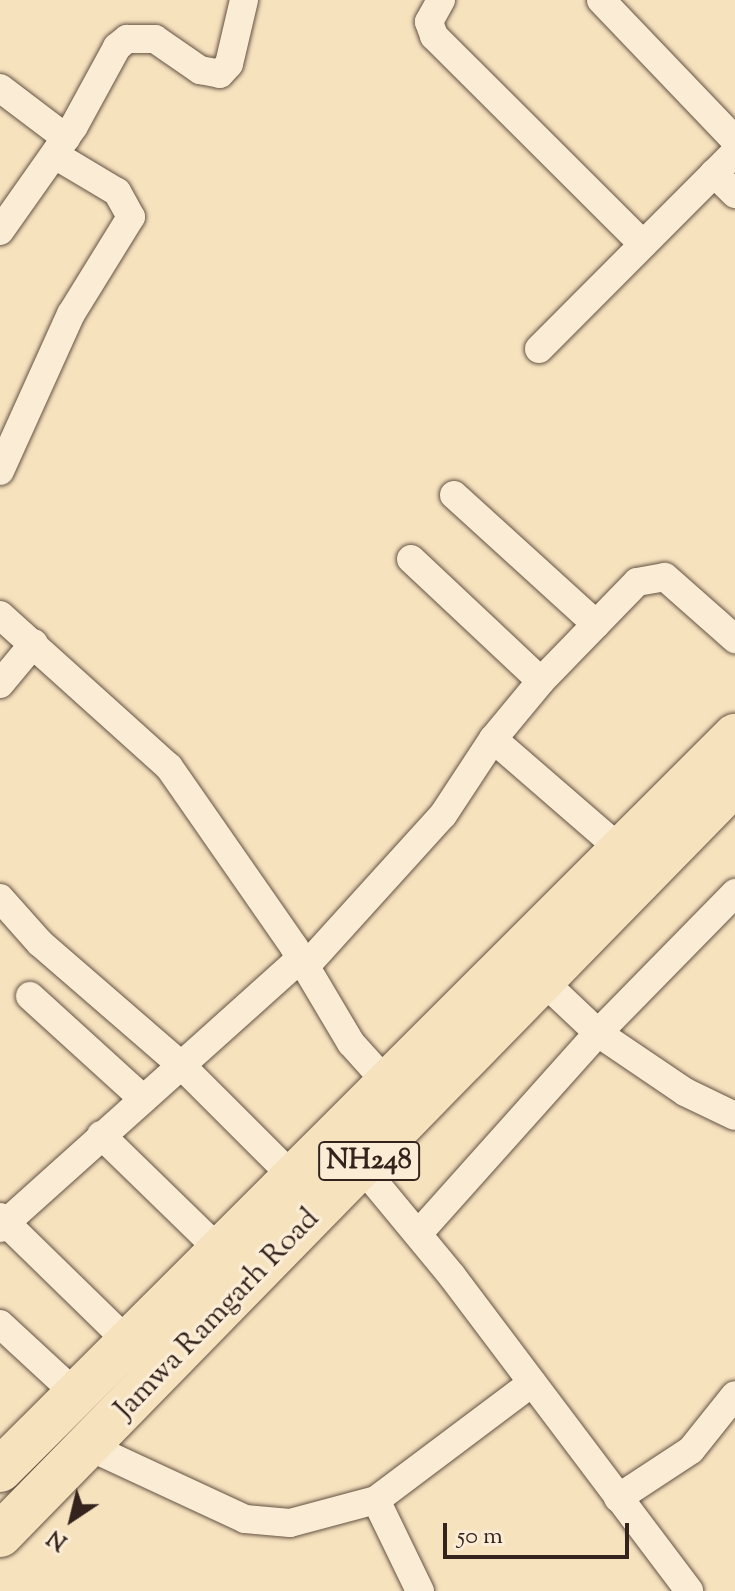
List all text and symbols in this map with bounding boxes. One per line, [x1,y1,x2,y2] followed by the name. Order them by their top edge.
[317,1137,421,1185] road number: NH248
[108,1202,328,1428] street label: Jamwa Ramgarh Road
[32,1479,112,1559] north arrow
[447,1507,633,1557] scale bar
[457,1520,503,1554] text: 50 m
[42,1521,75,1557] text: N

